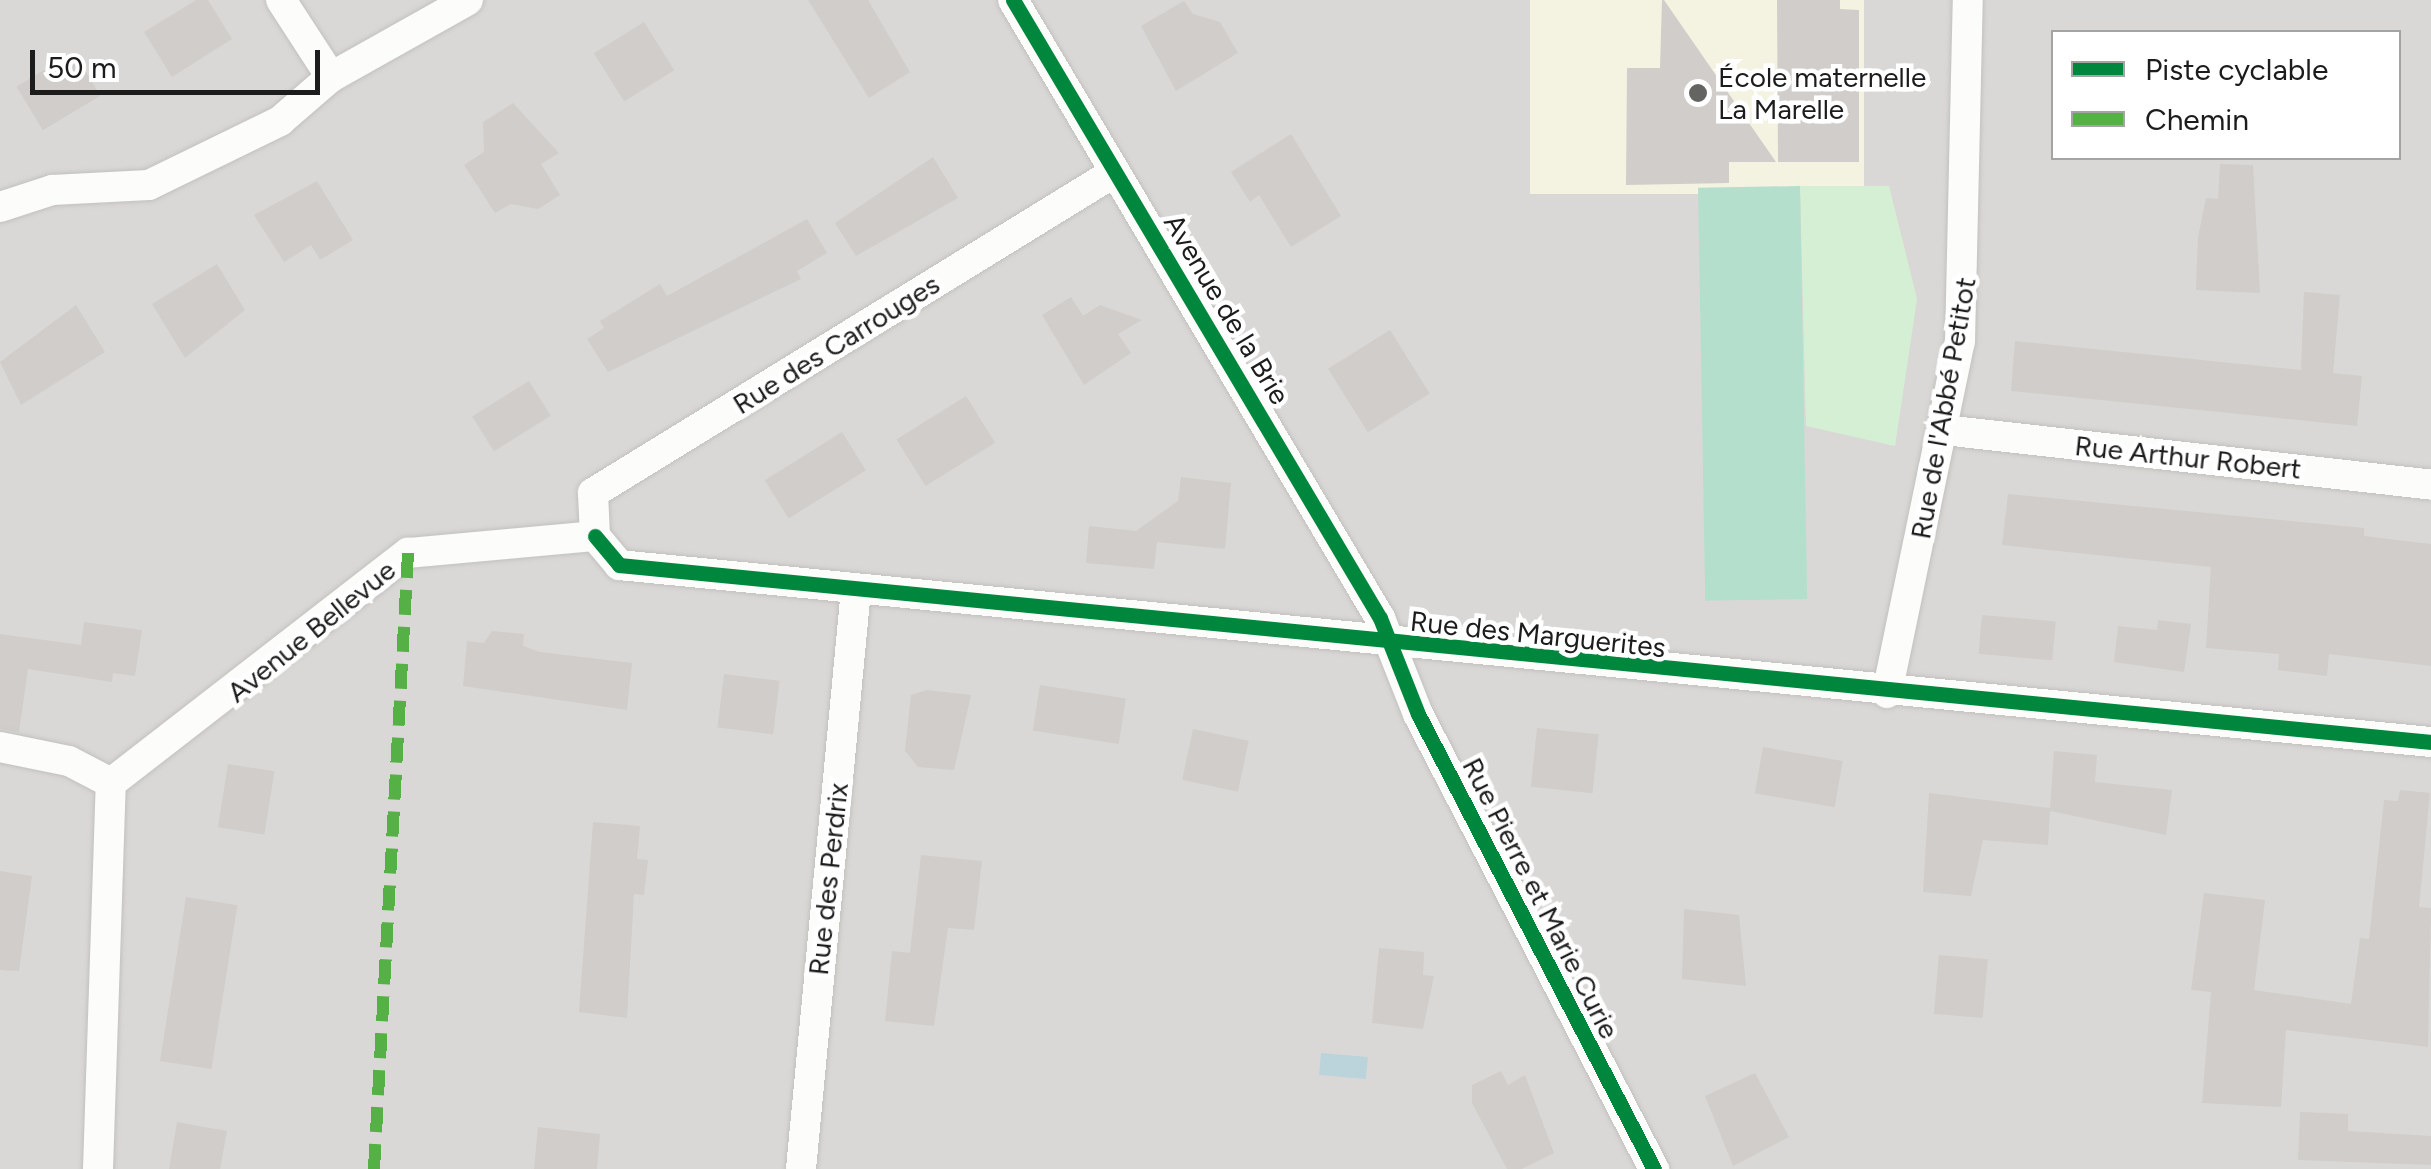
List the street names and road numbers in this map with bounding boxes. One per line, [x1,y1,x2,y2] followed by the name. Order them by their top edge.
[1157,208,1297,410] street label: Avenue de la Brie
[727,267,945,421] street label: Rue des Carrouges
[1903,274,1983,542] street label: Rue de l'Abbé Petitot
[2073,428,2303,486] street label: Rue Arthur Robert
[220,553,402,709] street label: Avenue Bellevue
[1409,604,1667,664] street label: Rue des Marguerites
[1456,752,1626,1044] street label: Rue Pierre et Marie Curie
[801,781,855,977] street label: Rue des Perdrix

